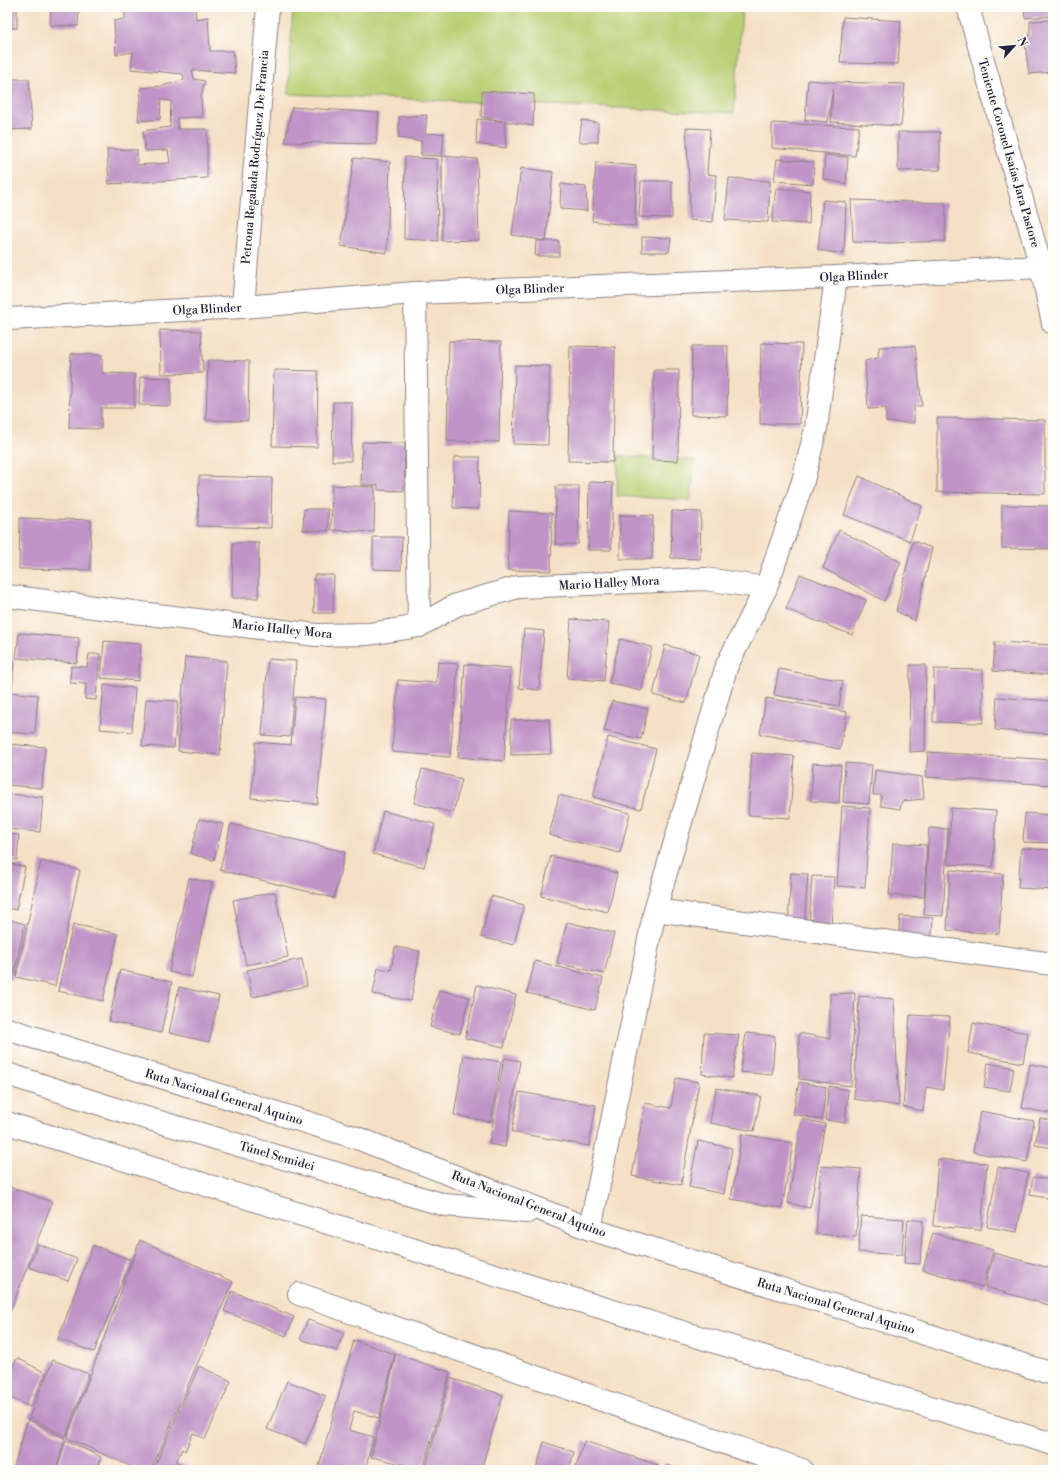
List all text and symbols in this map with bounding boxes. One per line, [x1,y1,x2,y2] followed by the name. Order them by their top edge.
[994,26,1034,66] north arrow
[1014,35,1030,49] text: N
[239,48,272,265] street label: Petrona Regalada Rodríguez De Francia
[974,57,1043,249] street label: Teniente Coronel Isaías Jara Pastore
[819,267,889,286] street label: Olga Blinder
[495,281,565,298] street label: Olga Blinder
[172,300,242,319] street label: Olga Blinder
[558,573,661,594] street label: Mario Halley Mora
[231,617,334,642] street label: Mario Halley Mora
[143,1066,305,1129] street label: Ruta Nacional General Aquino
[237,1139,316,1174] street label: Túnel Semidei
[449,1168,609,1241] street label: Ruta Nacional General Aquino
[755,1275,917,1338] street label: Ruta Nacional General Aquino

